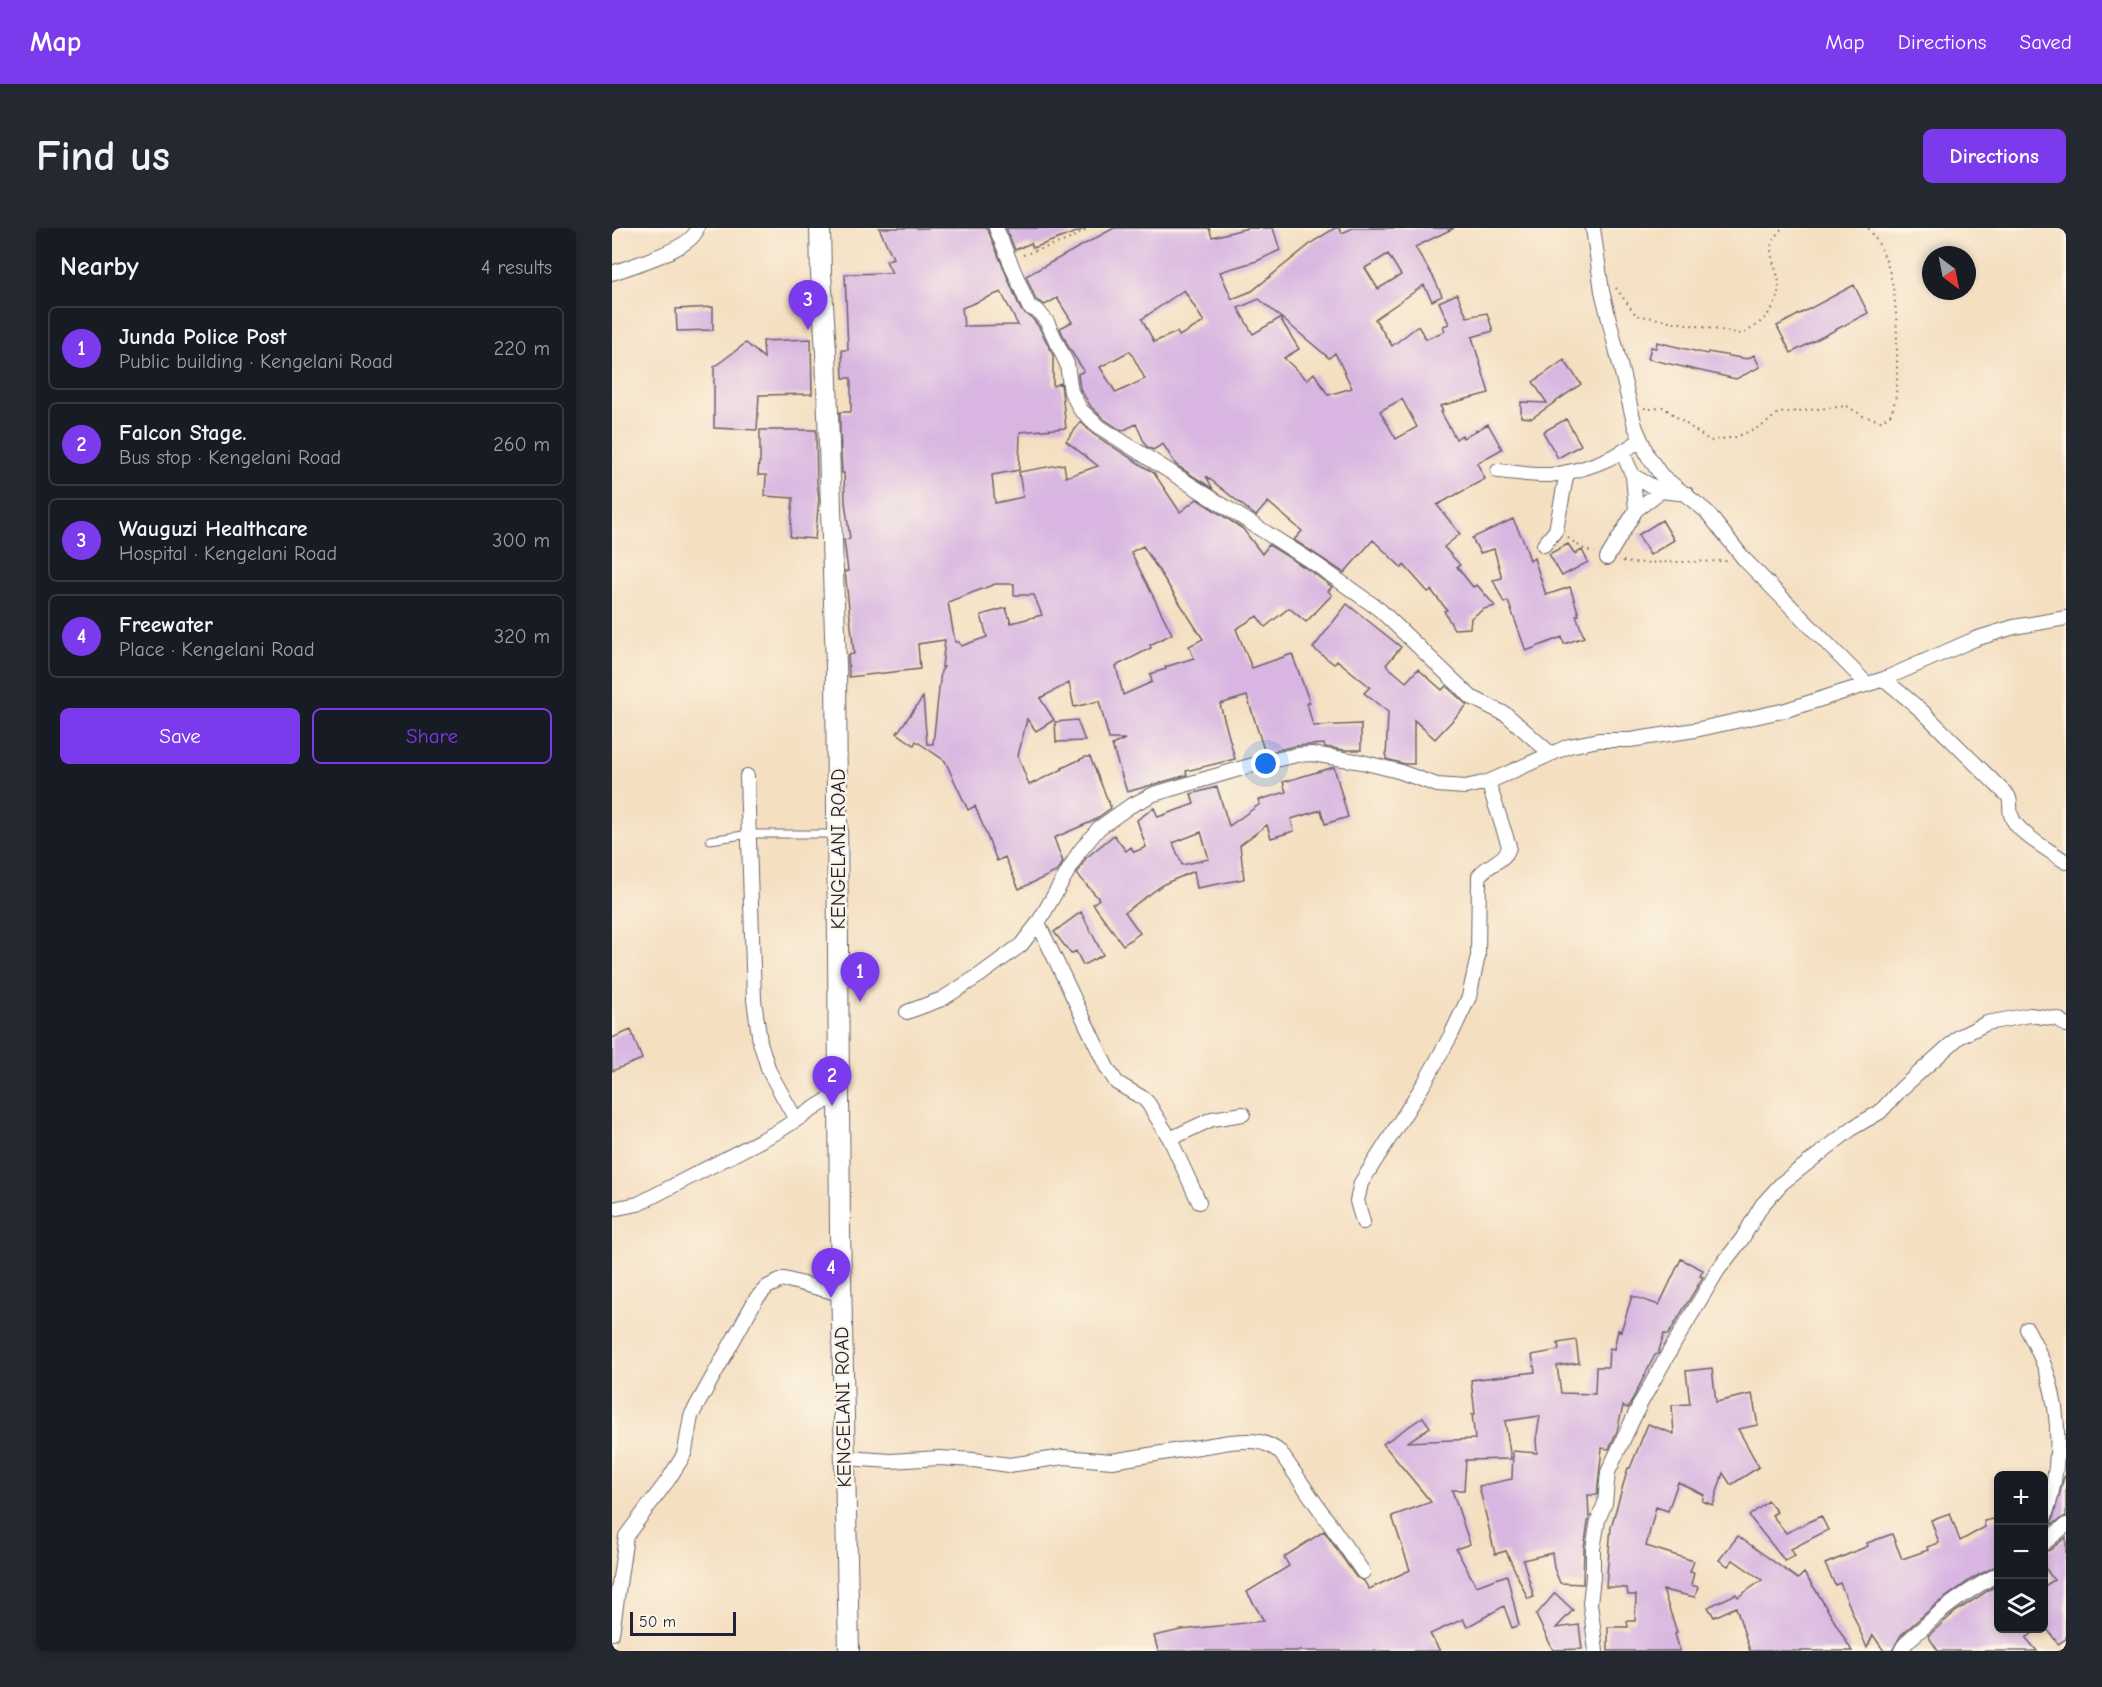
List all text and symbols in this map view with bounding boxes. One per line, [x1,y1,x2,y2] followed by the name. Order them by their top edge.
[30,26,81,58] text: Map
[1825,30,1865,54] text: Map
[1898,30,1987,54] text: Directions
[2020,30,2072,54] text: Saved
[1923,129,2066,183] button: Directions
[36,132,170,181] text: Find us
[1922,246,1976,300] north arrow
[60,252,139,282] text: Nearby
[481,256,552,279] text: 4 results
[788,280,828,330] pin: 3
[119,324,286,350] text: Junda Police Post
[78,337,85,360] text: 1
[494,337,550,360] text: 220 m
[119,350,393,373] text: Public building · Kengelani Road
[119,420,246,446] text: Falcon Stage.
[77,433,86,456] text: 2
[493,433,550,456] text: 260 m
[119,446,341,469] text: Bus stop · Kengelani Road
[119,516,307,542] text: Wauguzi Healthcare
[77,529,86,552] text: 3
[492,529,550,552] text: 300 m
[119,542,337,565] text: Hospital · Kengelani Road
[119,612,213,638] text: Freewater
[77,625,86,648] text: 4
[494,625,550,648] text: 320 m
[119,638,315,661] text: Place · Kengelani Road
[60,708,300,764] button: Save
[312,708,552,764] button: Share
[1251,749,1280,778] your location
[827,768,850,930] street label: KENGELANI ROAD
[840,952,880,1002] pin: 1
[812,1056,852,1106] pin: 2
[812,1248,850,1298] pin: 4
[830,1326,856,1488] street label: KENGELANI ROAD
[1994,1471,2048,1633] map controls
[1994,1471,2048,1525] button: +
[1994,1525,2048,1579] button: −
[1994,1579,2048,1633] button: layers
[630,1609,736,1636] scale bar
[639,1613,676,1631] text: 50 m

